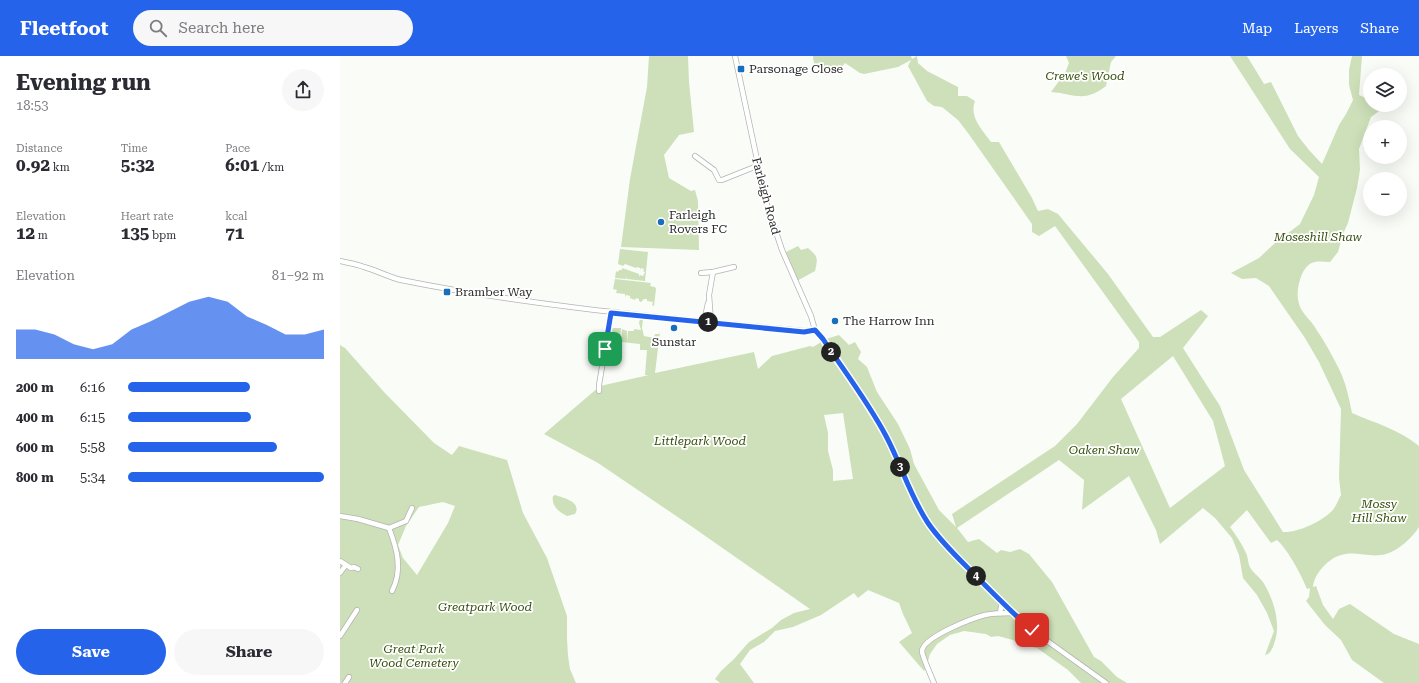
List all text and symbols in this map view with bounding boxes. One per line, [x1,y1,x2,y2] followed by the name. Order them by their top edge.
[133,10,413,46] search box
[20,17,109,40] text: Fleetfoot
[147,17,169,39] icon: search
[179,19,264,37] text: Search here
[1242,20,1272,36] text: Map
[1294,20,1338,36] text: Layers
[1360,20,1399,36] text: Share
[749,62,844,76] place label: Parsonage Close
[736,64,746,74] marker: Parsonage Close
[1363,68,1407,216] map controls
[1363,68,1407,112] button: layers
[282,69,324,111] button: share
[1046,69,1125,83] park label: Crewe's Wood
[16,70,151,95] text: Evening run
[16,98,48,113] text: 18:53
[1363,120,1407,164] button: +
[16,142,63,155] text: Distance
[121,142,148,155] text: Time
[225,142,250,155] text: Pace
[16,155,50,175] text: 0.92
[121,155,155,175] text: 5:32
[225,155,259,175] text: 6:01
[749,156,783,236] street label: Farleigh Road
[50,161,70,174] text: km
[259,161,284,174] text: /km
[1363,172,1407,216] button: −
[669,208,727,236] place label: Farleigh Rovers FC
[16,210,66,223] text: Elevation
[121,210,174,223] text: Heart rate
[225,210,247,223] text: kcal
[656,217,666,227] marker: Farleigh Rovers FC
[16,223,35,243] text: 12
[121,223,149,243] text: 135
[225,223,244,243] text: 71
[35,229,48,242] text: m
[149,229,176,242] text: bpm
[1273,230,1363,244] park label: Moseshill Shaw
[16,268,75,283] text: Elevation
[272,268,324,283] text: 81–92 m
[455,285,533,299] place label: Bramber Way
[442,287,452,297] marker: Bramber Way
[698,312,718,332] pin: 1
[843,314,935,328] place label: The Harrow Inn
[705,315,711,328] text: 1
[830,316,840,326] marker: The Harrow Inn
[669,323,679,333] marker: Sunstar
[588,332,622,366] pin
[652,335,696,349] place label: Sunstar
[594,338,616,360] icon: arrive
[821,342,841,362] pin: 2
[828,345,834,358] text: 2
[16,380,54,395] text: 200 m
[80,380,105,395] text: 6:16
[16,410,54,425] text: 400 m
[80,410,105,425] text: 6:15
[653,434,747,448] park label: Littlepark Wood
[16,440,54,455] text: 600 m
[80,440,105,455] text: 5:58
[1069,443,1140,457] park label: Oaken Shaw
[890,457,910,477] pin: 3
[897,460,903,473] text: 3
[16,470,54,485] text: 800 m
[80,470,105,485] text: 5:34
[1351,497,1407,525] park label: Mossy Hill Shaw
[966,566,986,586] pin: 4
[973,569,979,582] text: 4
[438,600,533,614] park label: Greatpark Wood
[1015,613,1049,647] pin
[1021,619,1043,641] icon: check
[16,629,166,675] button: Save
[174,629,324,675] button: Share
[369,642,460,670] park label: Great Park Wood Cemetery

